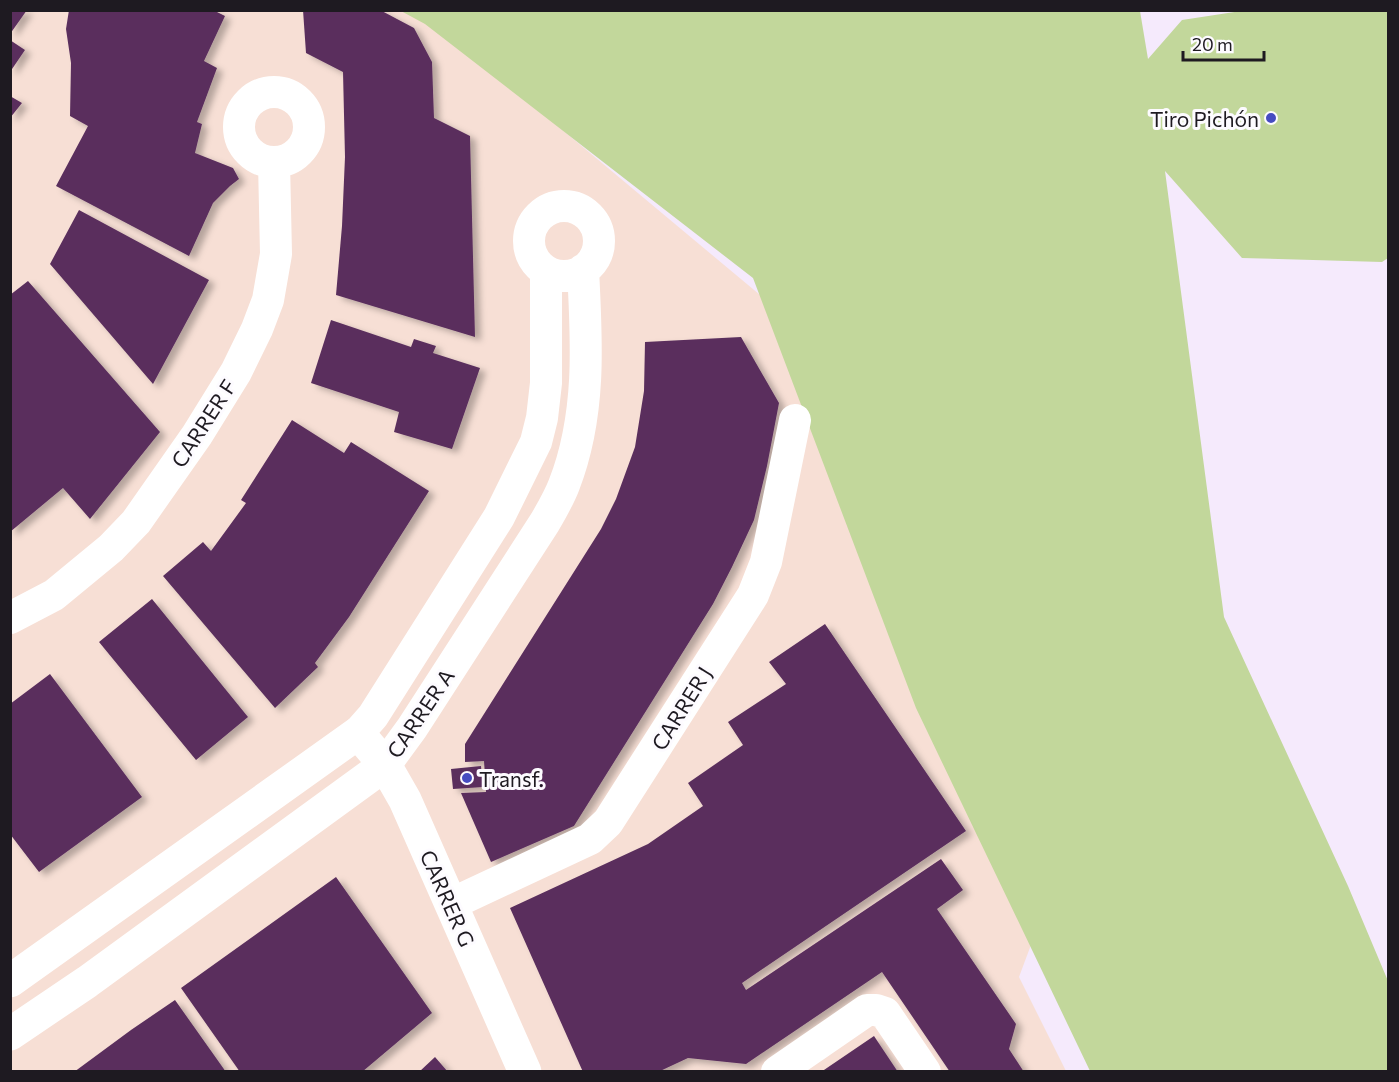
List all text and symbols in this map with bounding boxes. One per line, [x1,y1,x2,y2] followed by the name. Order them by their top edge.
[1183,24,1264,62] scale bar
[1192,33,1233,55] text: 20 m
[1150,106,1259,131] place label: Tiro Pichón
[1264,111,1278,125] marker: Tiro Pichón
[165,374,241,472] street label: CARRER F
[646,662,716,754] street label: CARRER J
[381,664,459,762] street label: CARRER A
[479,766,544,791] place label: Transf.
[460,771,474,785] marker: Transf.
[416,846,480,950] street label: CARRER G

